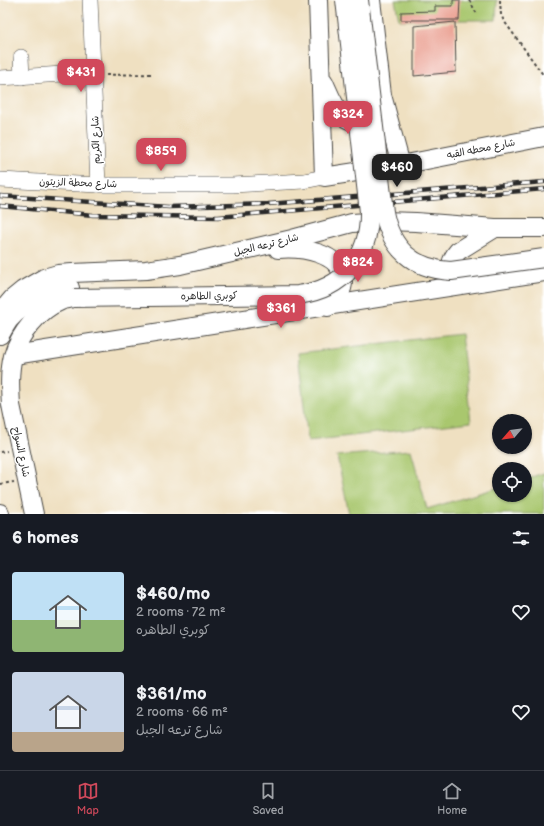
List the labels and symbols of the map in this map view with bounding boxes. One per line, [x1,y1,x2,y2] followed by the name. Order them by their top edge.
[57,59,105,93] pin: $431
[324,101,372,135] pin: $324
[89,115,104,164] street label: شارع الكريم
[446,136,517,162] street label: شارع محطه القبه
[137,138,185,172] pin: $859
[373,154,421,188] pin: $460
[39,176,117,191] street label: شارع محطة الزيتون
[232,231,300,260] street label: شارع ترعه الجبل
[334,249,382,283] pin: $824
[180,290,238,304] street label: كوبري الطاهره
[257,295,305,329] pin: $361
[492,414,532,454] north arrow
[9,426,32,479] street label: شارع السواح

